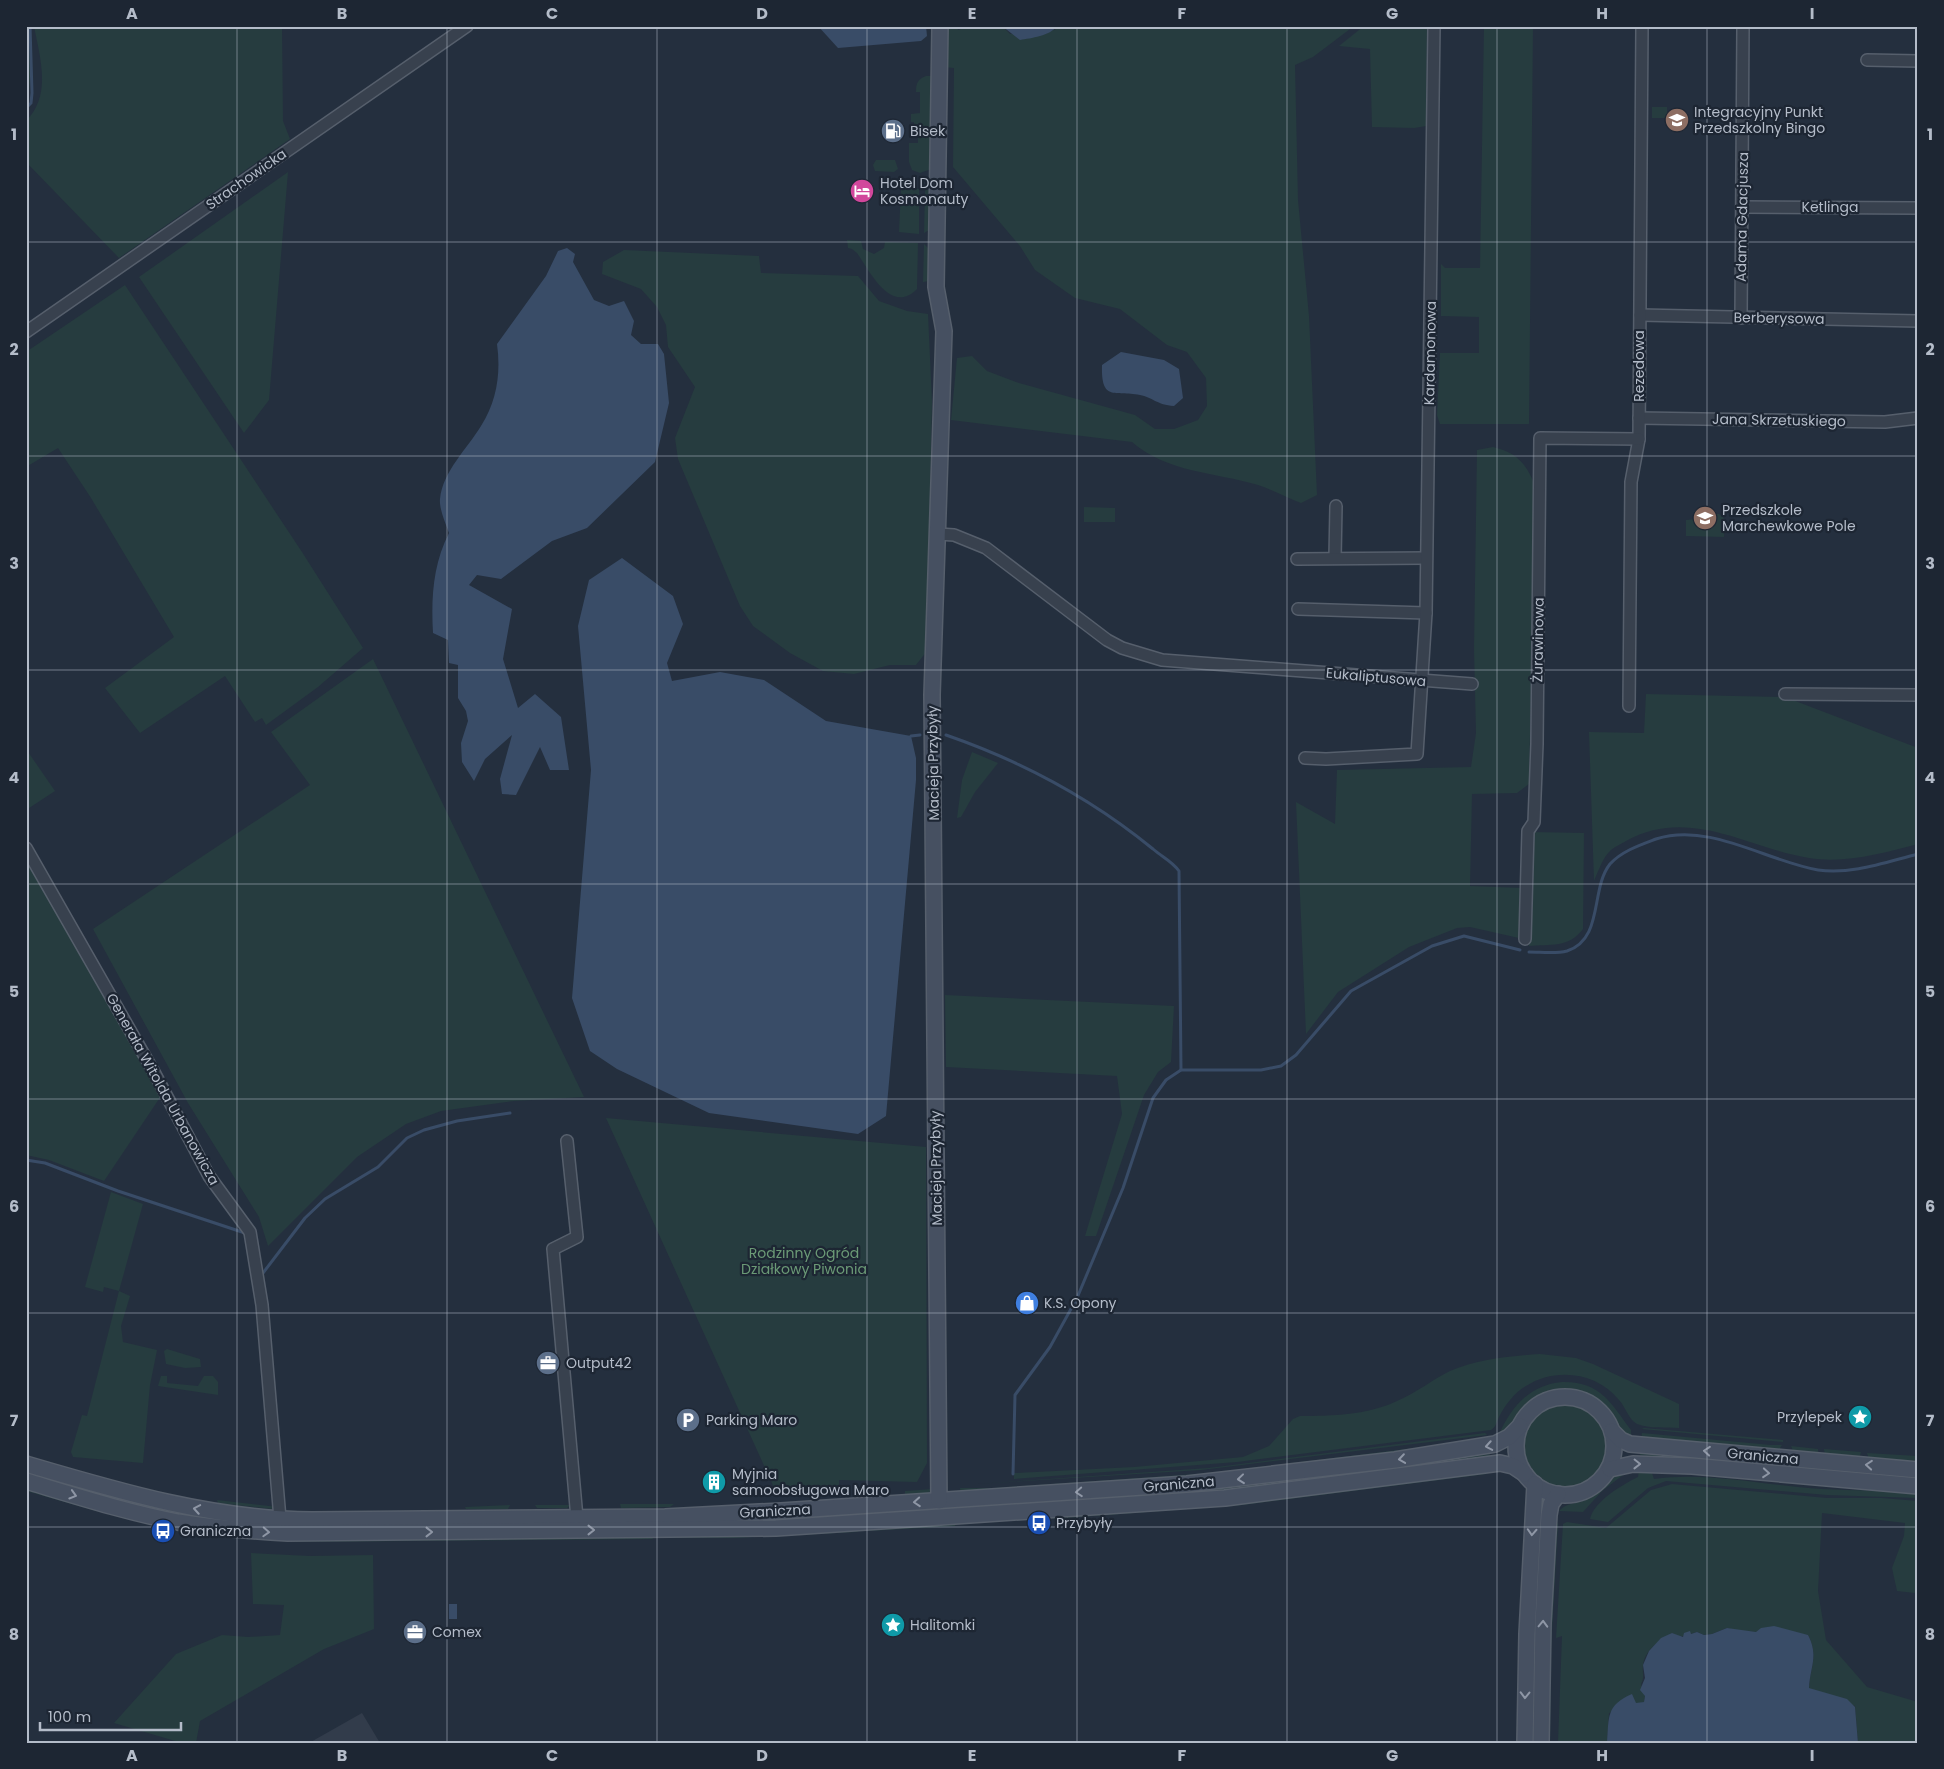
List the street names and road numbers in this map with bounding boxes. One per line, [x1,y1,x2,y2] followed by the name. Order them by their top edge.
[202,144,290,214] street label: Strachowicka
[1731,152,1753,282] street label: Adama Gdacjusza
[1802,197,1858,217] street label: Ketlinga
[1419,301,1441,405] street label: Kardamonowa
[1733,307,1825,329] street label: Berberysowa
[1629,330,1649,402] street label: Rezedowa
[1712,409,1846,431] street label: Jana Skrzetuskiego
[1527,597,1549,683] street label: Żurawinowa
[1325,663,1427,691] street label: Eukaliptusowa
[922,705,944,821] street label: Macieja Przybyły
[102,989,224,1189] street label: Generała Witolda Urbanowicza
[925,1110,947,1226] street label: Macieja Przybyły
[1727,1443,1799,1469] street label: Graniczna
[1143,1471,1215,1497] street label: Graniczna
[739,1499,811,1523] street label: Graniczna

